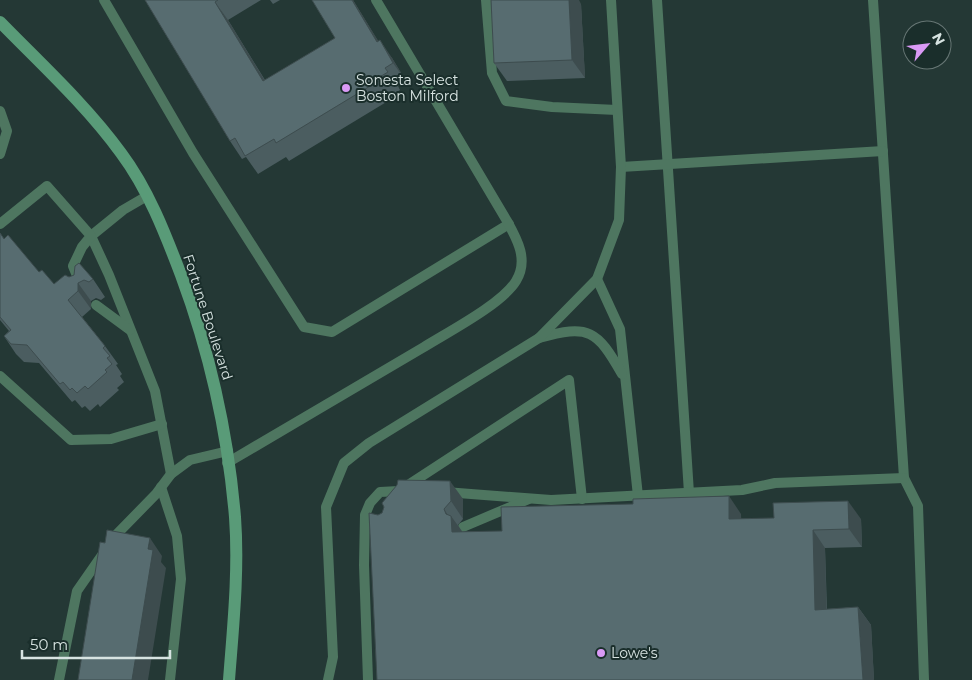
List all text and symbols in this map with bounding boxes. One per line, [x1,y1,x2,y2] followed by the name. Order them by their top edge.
[902,20,952,70] north arrow
[928,30,949,48] text: N
[356,71,459,105] place label: Sonesta Select Boston Milford
[340,82,352,94] marker: Sonesta Select Boston Milford
[179,252,237,382] street label: Fortune Boulevard
[22,628,170,660] scale bar
[30,635,68,654] text: 50 m
[611,644,658,662] place label: Lowe's
[595,647,607,659] marker: Lowe's

